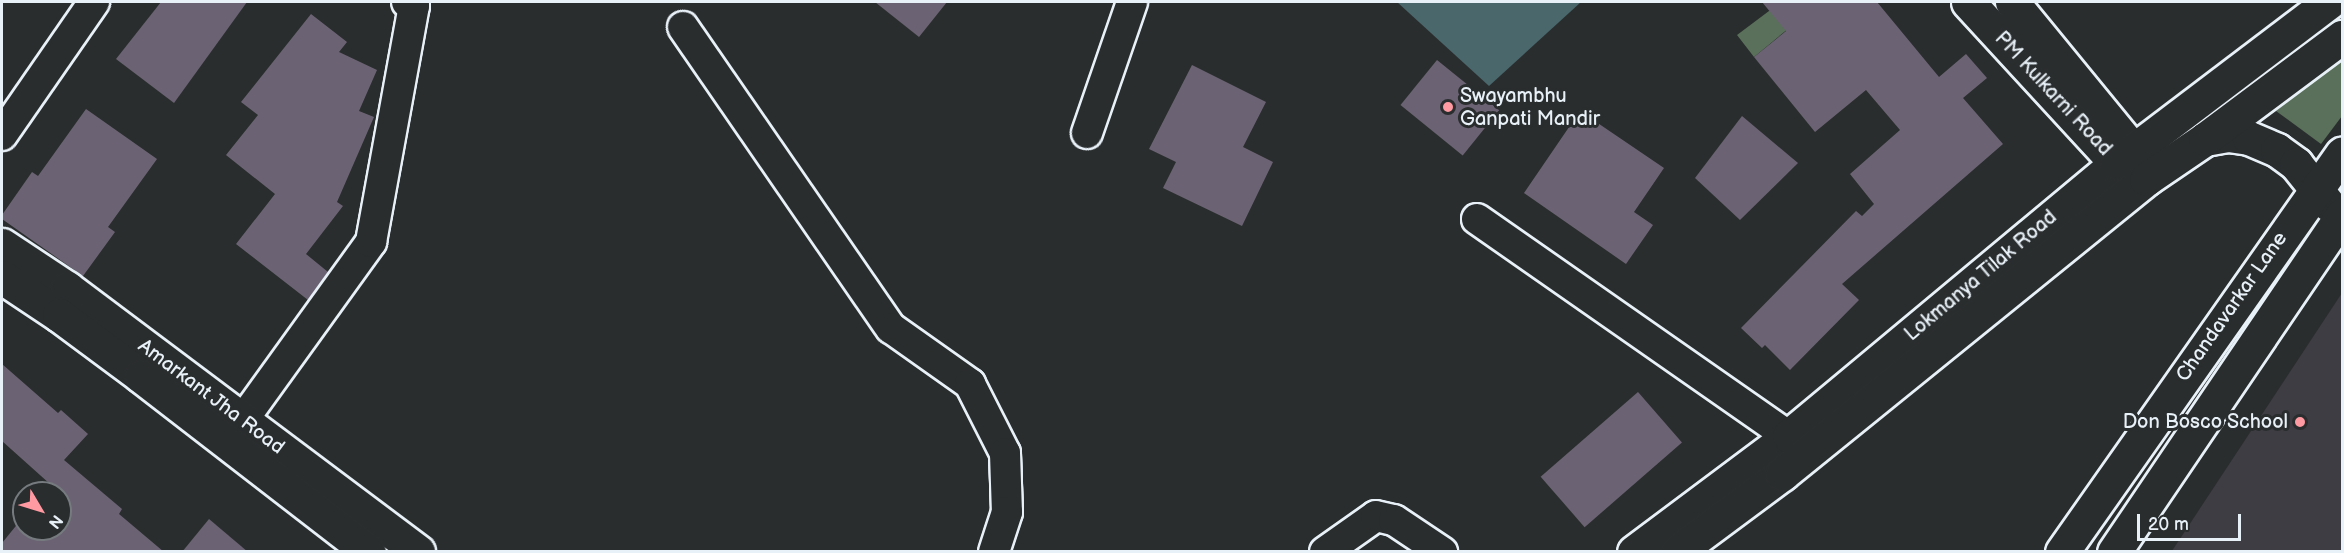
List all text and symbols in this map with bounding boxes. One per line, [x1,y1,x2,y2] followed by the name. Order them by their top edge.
[1989,27,2117,161] street label: PM Kulkarni Road
[1460,84,1600,131] place label: Swayambhu Ganpati Mandir
[1441,100,1455,114] marker: Swayambhu Ganpati Mandir
[1900,205,2062,347] street label: Lokmanya Tilak Road
[2171,227,2293,387] street label: Chandavarkar Lane
[133,334,289,460] street label: Amarkant Jha Road
[2122,410,2288,434] place label: Don Bosco School
[2293,415,2307,429] marker: Don Bosco School
[12,481,72,541] north arrow
[2140,502,2244,540] scale bar
[44,511,66,532] text: N
[2148,514,2189,535] text: 20 m

